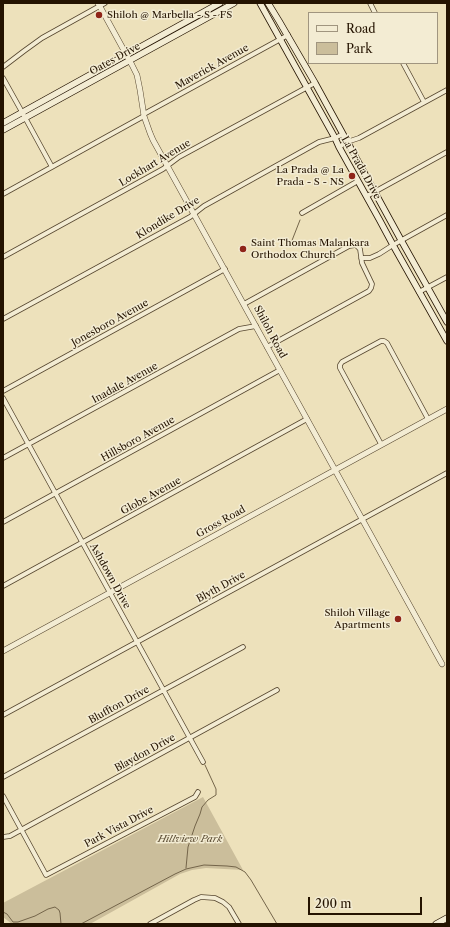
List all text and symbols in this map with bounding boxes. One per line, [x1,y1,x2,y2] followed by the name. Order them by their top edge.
[107,9,232,21] place label: Shiloh @ Marbella - S - FS
[94,10,104,20] marker: Shiloh @ Marbella - S - FS
[308,12,438,64] legend
[346,21,376,36] text: Road
[88,40,142,78] street label: Oates Drive
[346,41,372,56] text: Park
[173,42,251,92] street label: Maverick Avenue
[339,134,383,202] street label: La Prada Drive
[117,137,193,189] street label: Lockhart Avenue
[276,164,344,188] place label: La Prada @ La Prada - S - NS
[347,171,357,181] marker: La Prada @ La Prada - S - NS
[134,194,202,242] street label: Klondike Drive
[251,237,369,260] place label: Saint Thomas Malankara Orthodox Church
[238,244,248,254] marker: Saint Thomas Malankara Orthodox Church
[69,297,151,349] street label: Jonesboro Avenue
[251,304,289,360] street label: Shiloh Road
[90,360,160,406] street label: Inadale Avenue
[99,414,177,464] street label: Hillsboro Avenue
[119,475,183,517] street label: Globe Avenue
[194,504,248,540] street label: Gross Road
[87,541,133,611] street label: Ashdown Drive
[195,569,247,605] street label: Blyth Drive
[324,607,390,630] place label: Shiloh Village Apartments
[393,614,403,624] marker: Shiloh Village Apartments
[87,683,151,727] street label: Bluffton Drive
[113,731,177,775] street label: Blaydon Drive
[82,804,156,850] street label: Park Vista Drive
[158,833,222,845] park label: Hillview Park
[310,889,424,915] scale bar
[315,896,352,911] text: 200 m

